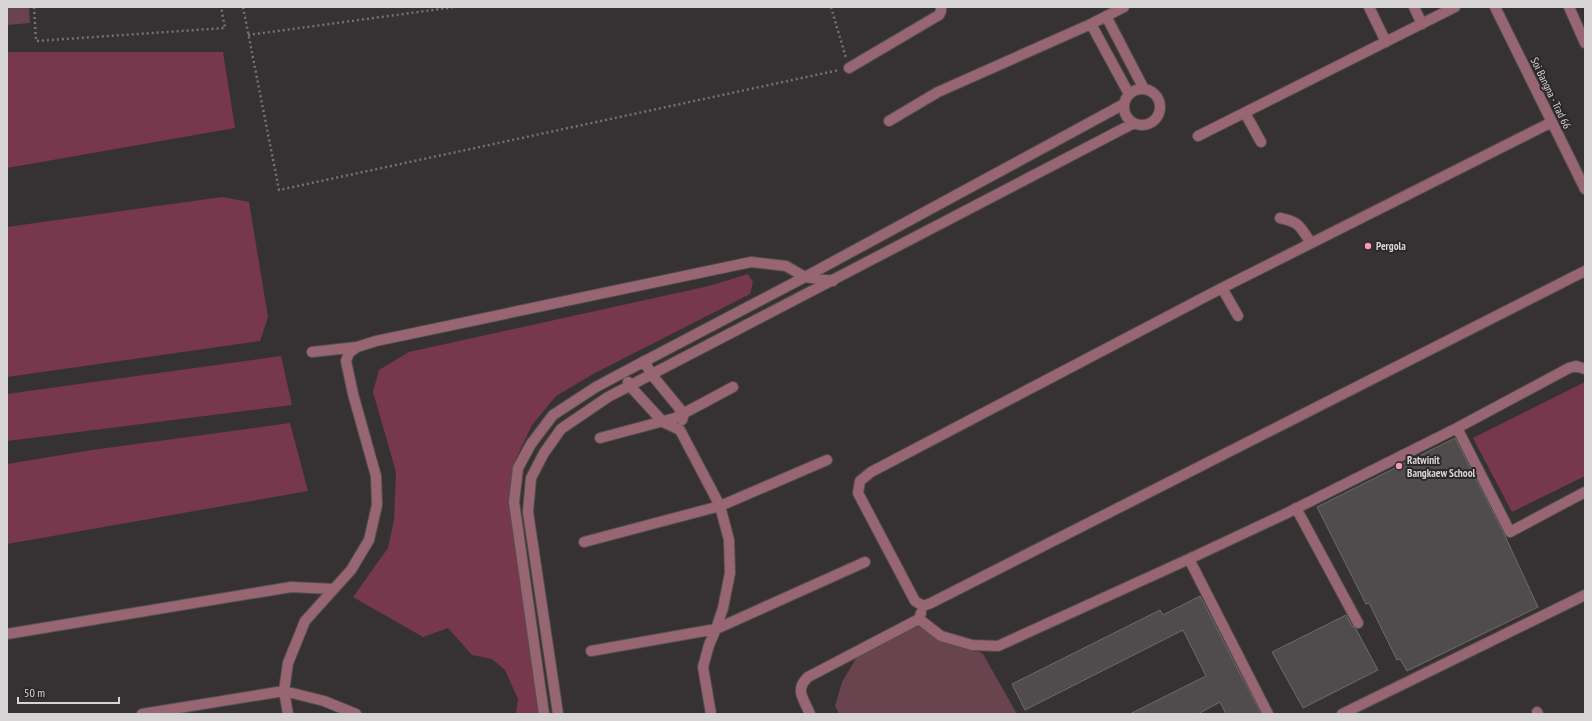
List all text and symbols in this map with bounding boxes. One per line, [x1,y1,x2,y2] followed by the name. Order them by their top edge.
[1528,55,1574,131] street label: Soi Bangna - Trad 66
[1376,239,1406,253] place label: Pergola
[1363,241,1373,251] marker: Pergola
[1407,453,1476,480] place label: Ratwinit Bangkaew School
[1394,461,1404,471] marker: Ratwinit Bangkaew School
[18,679,119,705] scale bar
[24,685,45,700] text: 50 m

